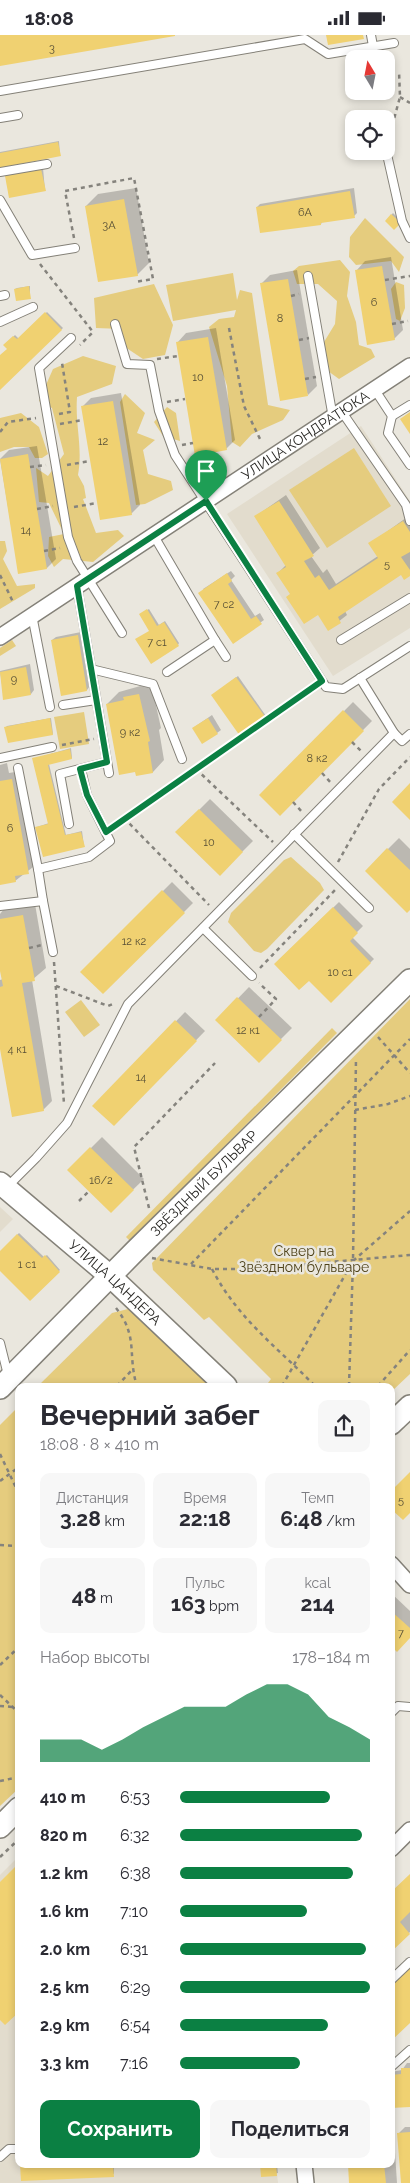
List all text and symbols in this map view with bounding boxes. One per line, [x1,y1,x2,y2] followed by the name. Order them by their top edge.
[25,7,74,29] text: 18:08
[49,42,55,55] house number: 3
[345,50,395,100] north arrow
[345,50,395,160] map controls
[345,110,395,160] button: locate
[298,206,313,219] house number: 6А
[102,219,116,232] house number: 3А
[371,296,378,309] house number: 6
[277,312,283,325] house number: 8
[192,371,204,384] house number: 10
[239,387,372,483] street label: УЛИЦА КОНДРАТЮКА
[98,435,108,448] house number: 12
[185,450,227,501] pin
[192,457,220,485] icon: arrive
[21,524,31,537] house number: 14
[384,558,390,571] house number: 5
[214,598,234,611] house number: 7 с2
[147,636,167,649] house number: 7 с1
[11,673,17,686] house number: 9
[120,726,141,739] house number: 9 к2
[307,752,328,765] house number: 8 к2
[7,822,14,835] house number: 6
[203,836,215,849] house number: 10
[122,935,147,948] house number: 12 к2
[328,966,353,979] house number: 10 с1
[236,1024,260,1037] house number: 12 к1
[7,1043,27,1056] house number: 4 к1
[136,1071,146,1084] house number: 14
[147,1127,261,1239] street label: ЗВЁЗДНЫЙ БУЛЬВАР
[89,1174,113,1187] house number: 16/2
[65,1237,165,1329] street label: УЛИЦА ЦАНДЕРА
[239,1243,369,1275] park label: Сквер на Звёздном бульваре
[18,1258,36,1271] house number: 1 с1
[40,1399,260,1432] text: Вечерний забег
[318,1400,370,1452] button: share
[40,1435,159,1454] text: 18:08 · 8 × 410 m
[56,1490,129,1506] text: Дистанция
[183,1490,227,1506] text: Время
[301,1490,334,1506] text: Темп
[398,1494,404,1507] house number: 5
[60,1506,101,1531] text: 3.28
[179,1506,231,1531] text: 22:18
[280,1506,323,1531] text: 6:48
[101,1513,125,1529] text: km
[323,1513,355,1529] text: /km
[185,1575,225,1591] text: Пульс
[305,1575,331,1591] text: kcal
[72,1583,96,1608] text: 48
[96,1590,113,1606] text: m
[171,1591,206,1616] text: 163
[301,1591,335,1616] text: 214
[206,1598,239,1614] text: bpm
[398,1627,404,1640] house number: 7
[40,1648,150,1667] text: Набор высоты
[292,1648,370,1667] text: 178–184 m
[40,1788,86,1807] text: 410 m
[120,1788,150,1807] text: 6:53
[40,1826,87,1845] text: 820 m
[120,1826,150,1845] text: 6:32
[40,1864,88,1883] text: 1.2 km
[120,1864,151,1883] text: 6:38
[40,1902,89,1921] text: 1.6 km
[120,1902,148,1921] text: 7:10
[40,1940,90,1959] text: 2.0 km
[120,1940,148,1959] text: 6:31
[40,1978,89,1997] text: 2.5 km
[120,1978,150,1997] text: 6:29
[40,2016,90,2035] text: 2.9 km
[120,2016,150,2035] text: 6:54
[40,2054,89,2073] text: 3.3 km
[120,2054,148,2073] text: 7:16
[40,2100,200,2158] button: Сохранить
[210,2100,370,2158] button: Поделиться

